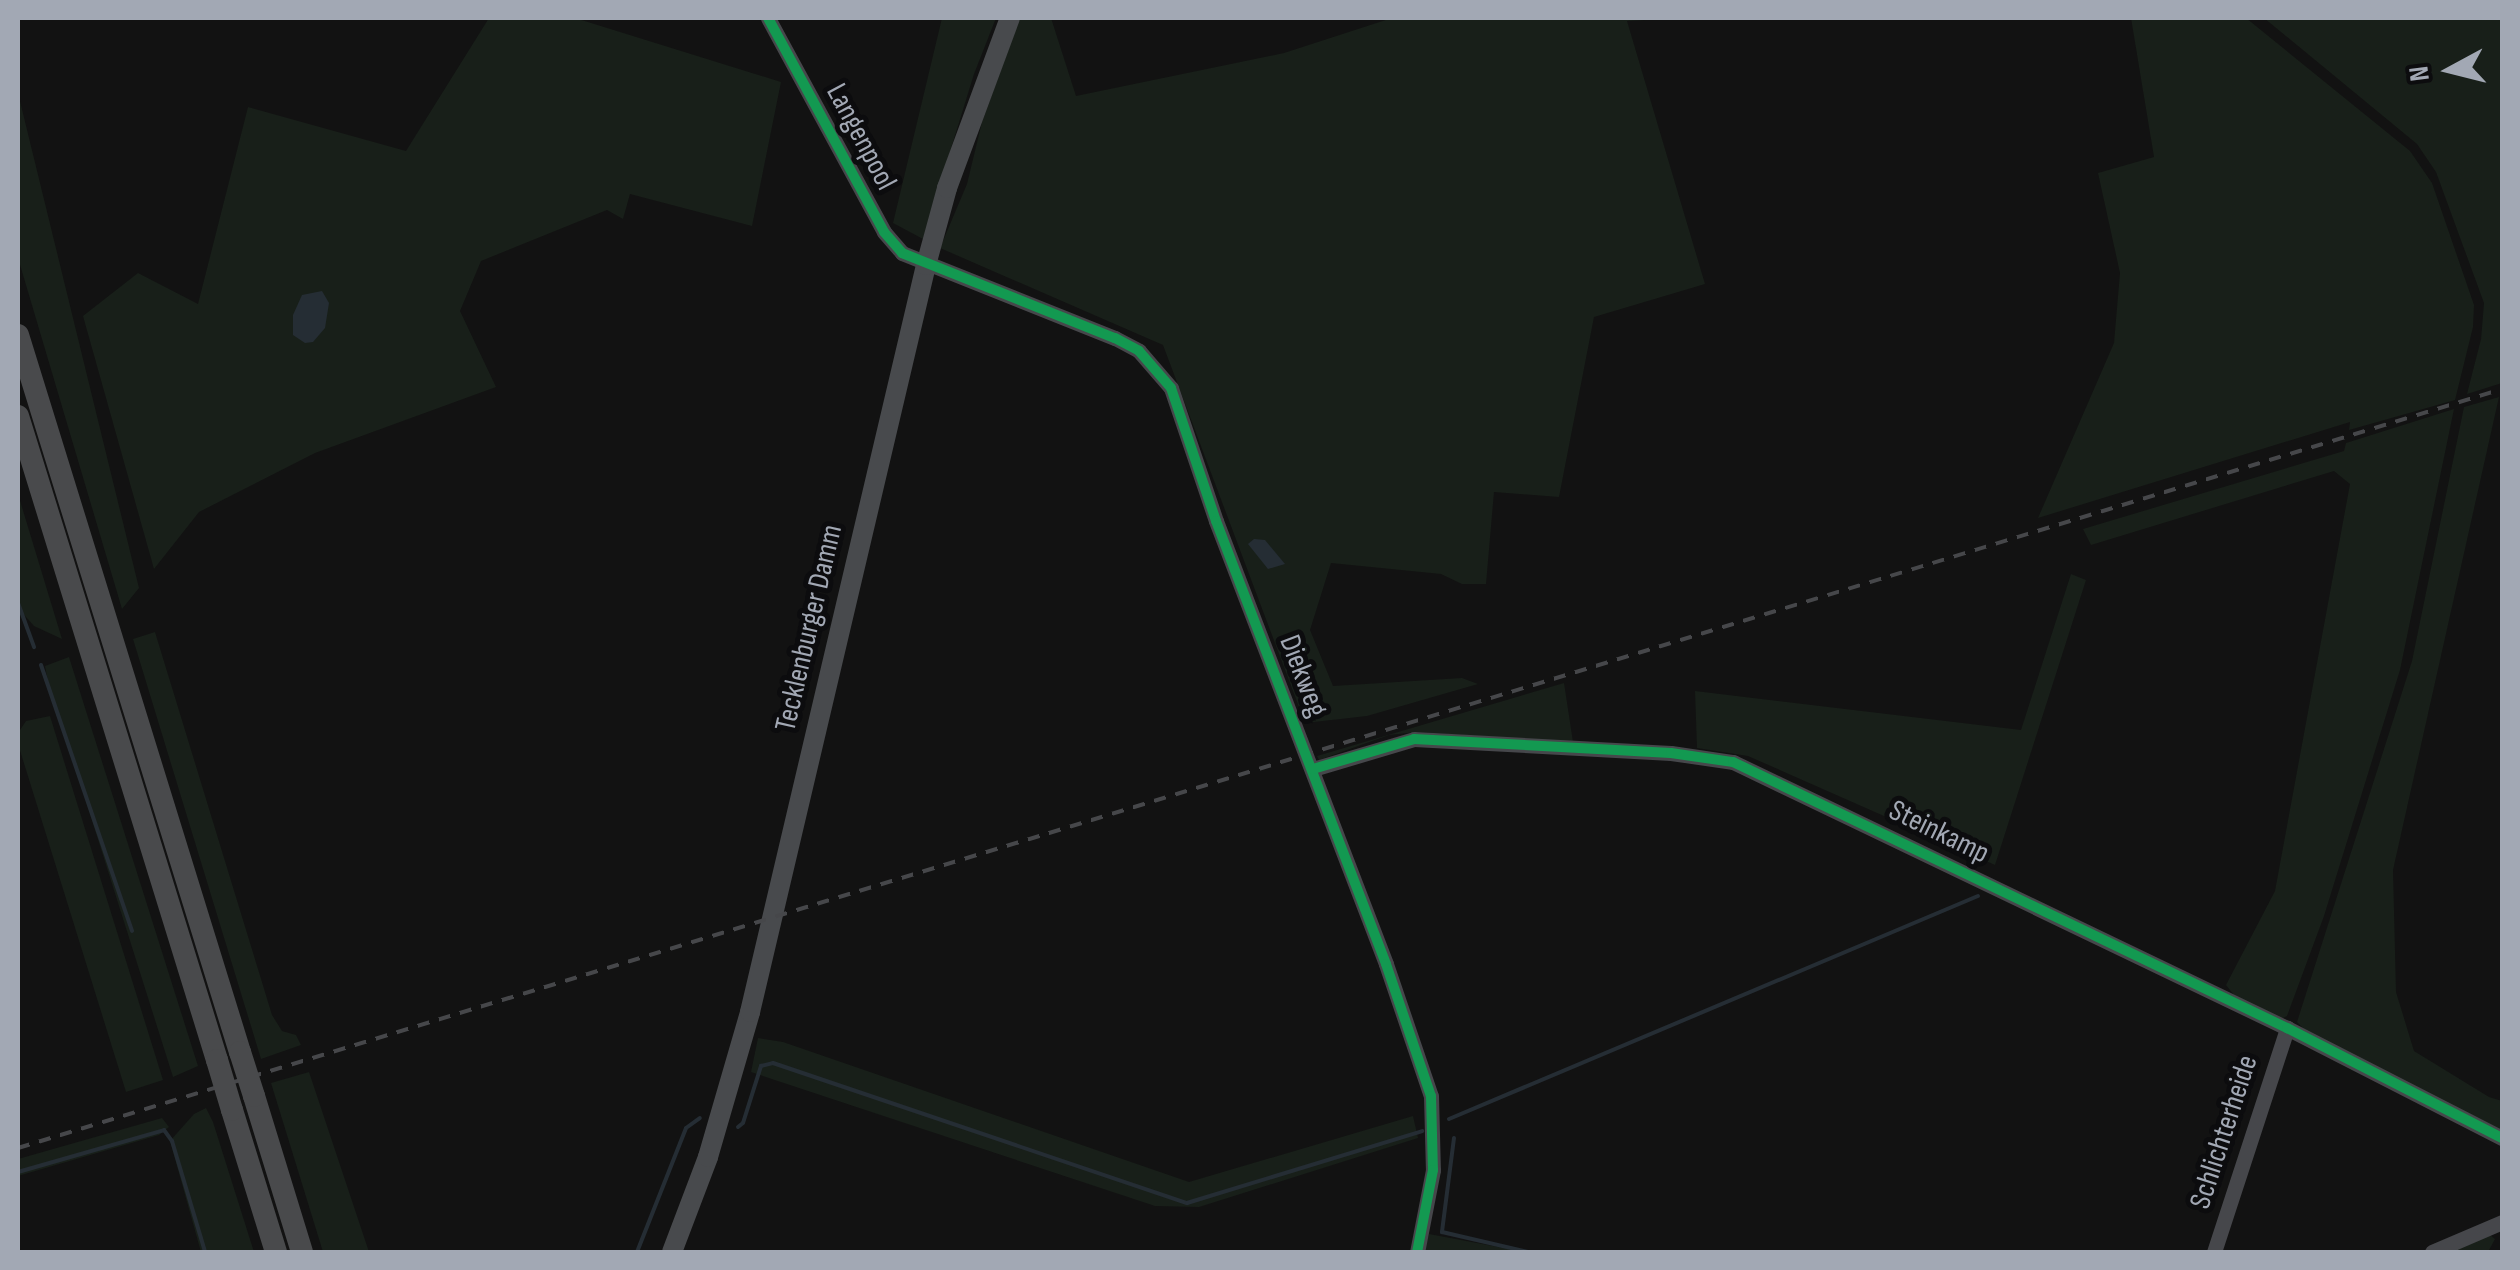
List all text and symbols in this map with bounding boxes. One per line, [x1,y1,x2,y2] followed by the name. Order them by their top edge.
[2400,20,2500,120] north arrow
[2402,64,2437,83] text: N
[818,78,904,196] street label: Langenpool
[768,521,850,735] street label: Tecklenburger Damm
[1271,630,1335,722] street label: Diekweg
[1883,792,1995,872] street label: Steinkamp
[2182,1051,2266,1213] street label: Schlichterheide

